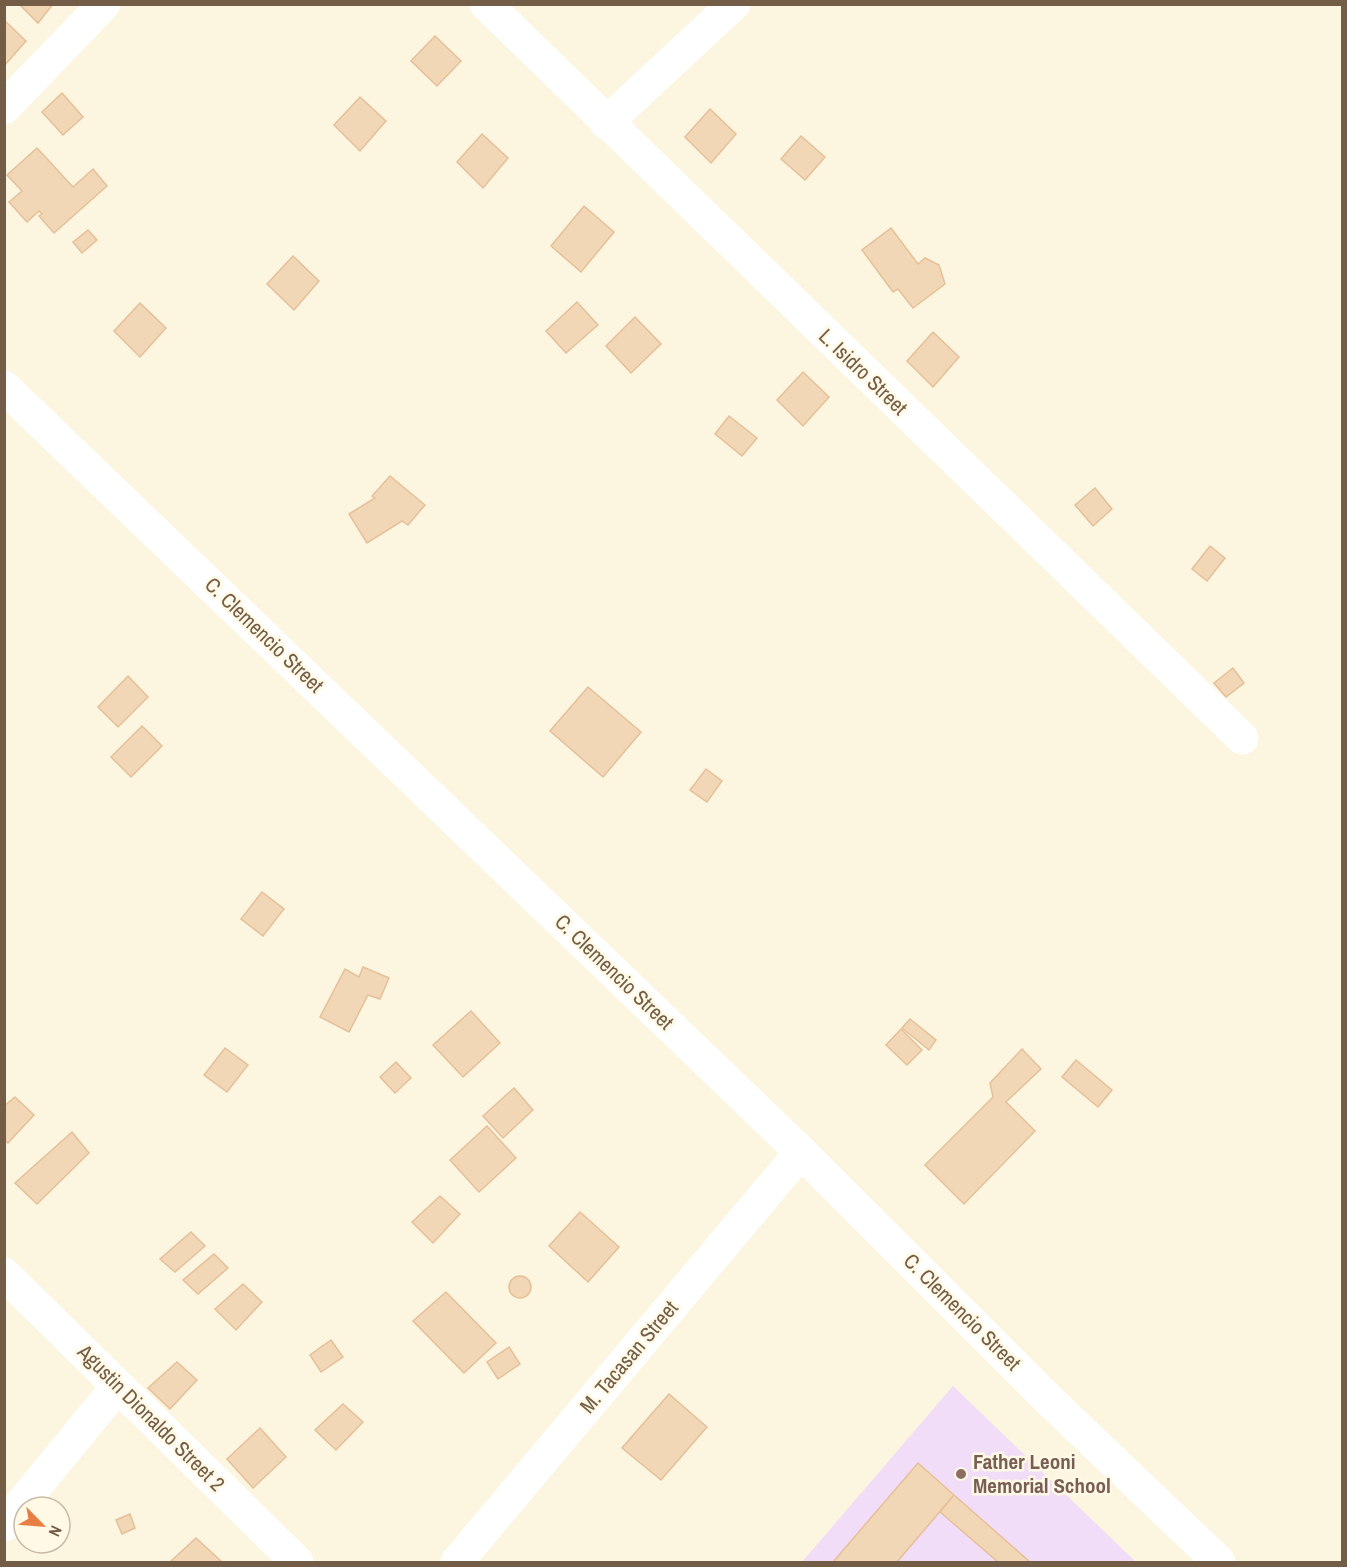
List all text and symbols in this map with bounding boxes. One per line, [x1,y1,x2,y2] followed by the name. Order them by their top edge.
[813,322,914,421] street label: L. Isidro Street
[199,570,330,699] street label: C. Clemencio Street
[549,907,680,1036] street label: C. Clemencio Street
[897,1247,1028,1377] street label: C. Clemencio Street
[573,1294,684,1419] street label: M. Tacasan Street
[71,1337,231,1498] street label: Agustin Dionaldo Street 2
[973,1447,1111,1500] place label: Father Leoni Memorial School
[954,1467,968,1481] marker: Father Leoni Memorial School
[12,1495,72,1555] north arrow
[44,1522,68,1540] text: N

